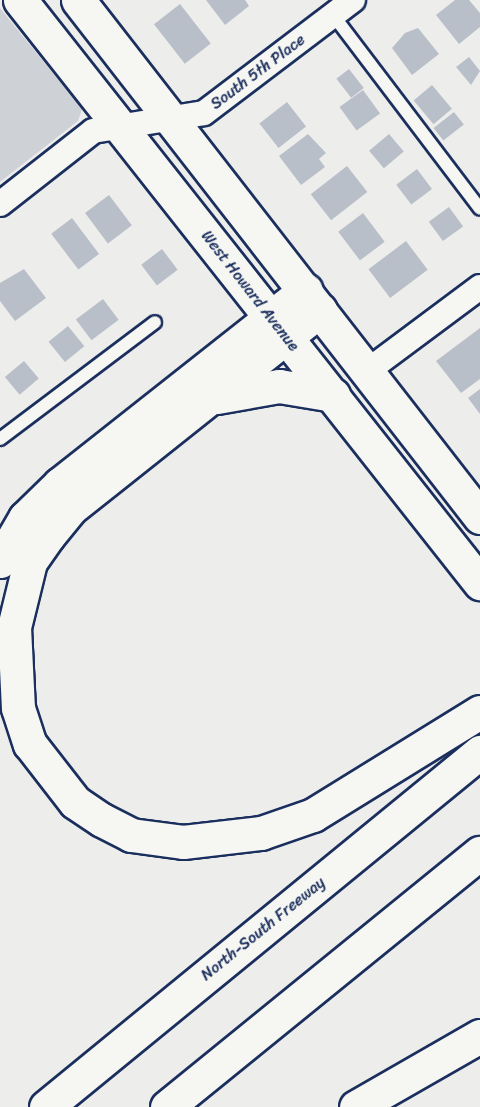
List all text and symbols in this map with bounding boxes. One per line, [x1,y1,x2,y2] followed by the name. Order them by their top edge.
[207,30,309,114] street label: South 5th Place
[197,227,303,355] street label: West Howard Avenue
[197,873,329,985] street label: North-South Freeway

